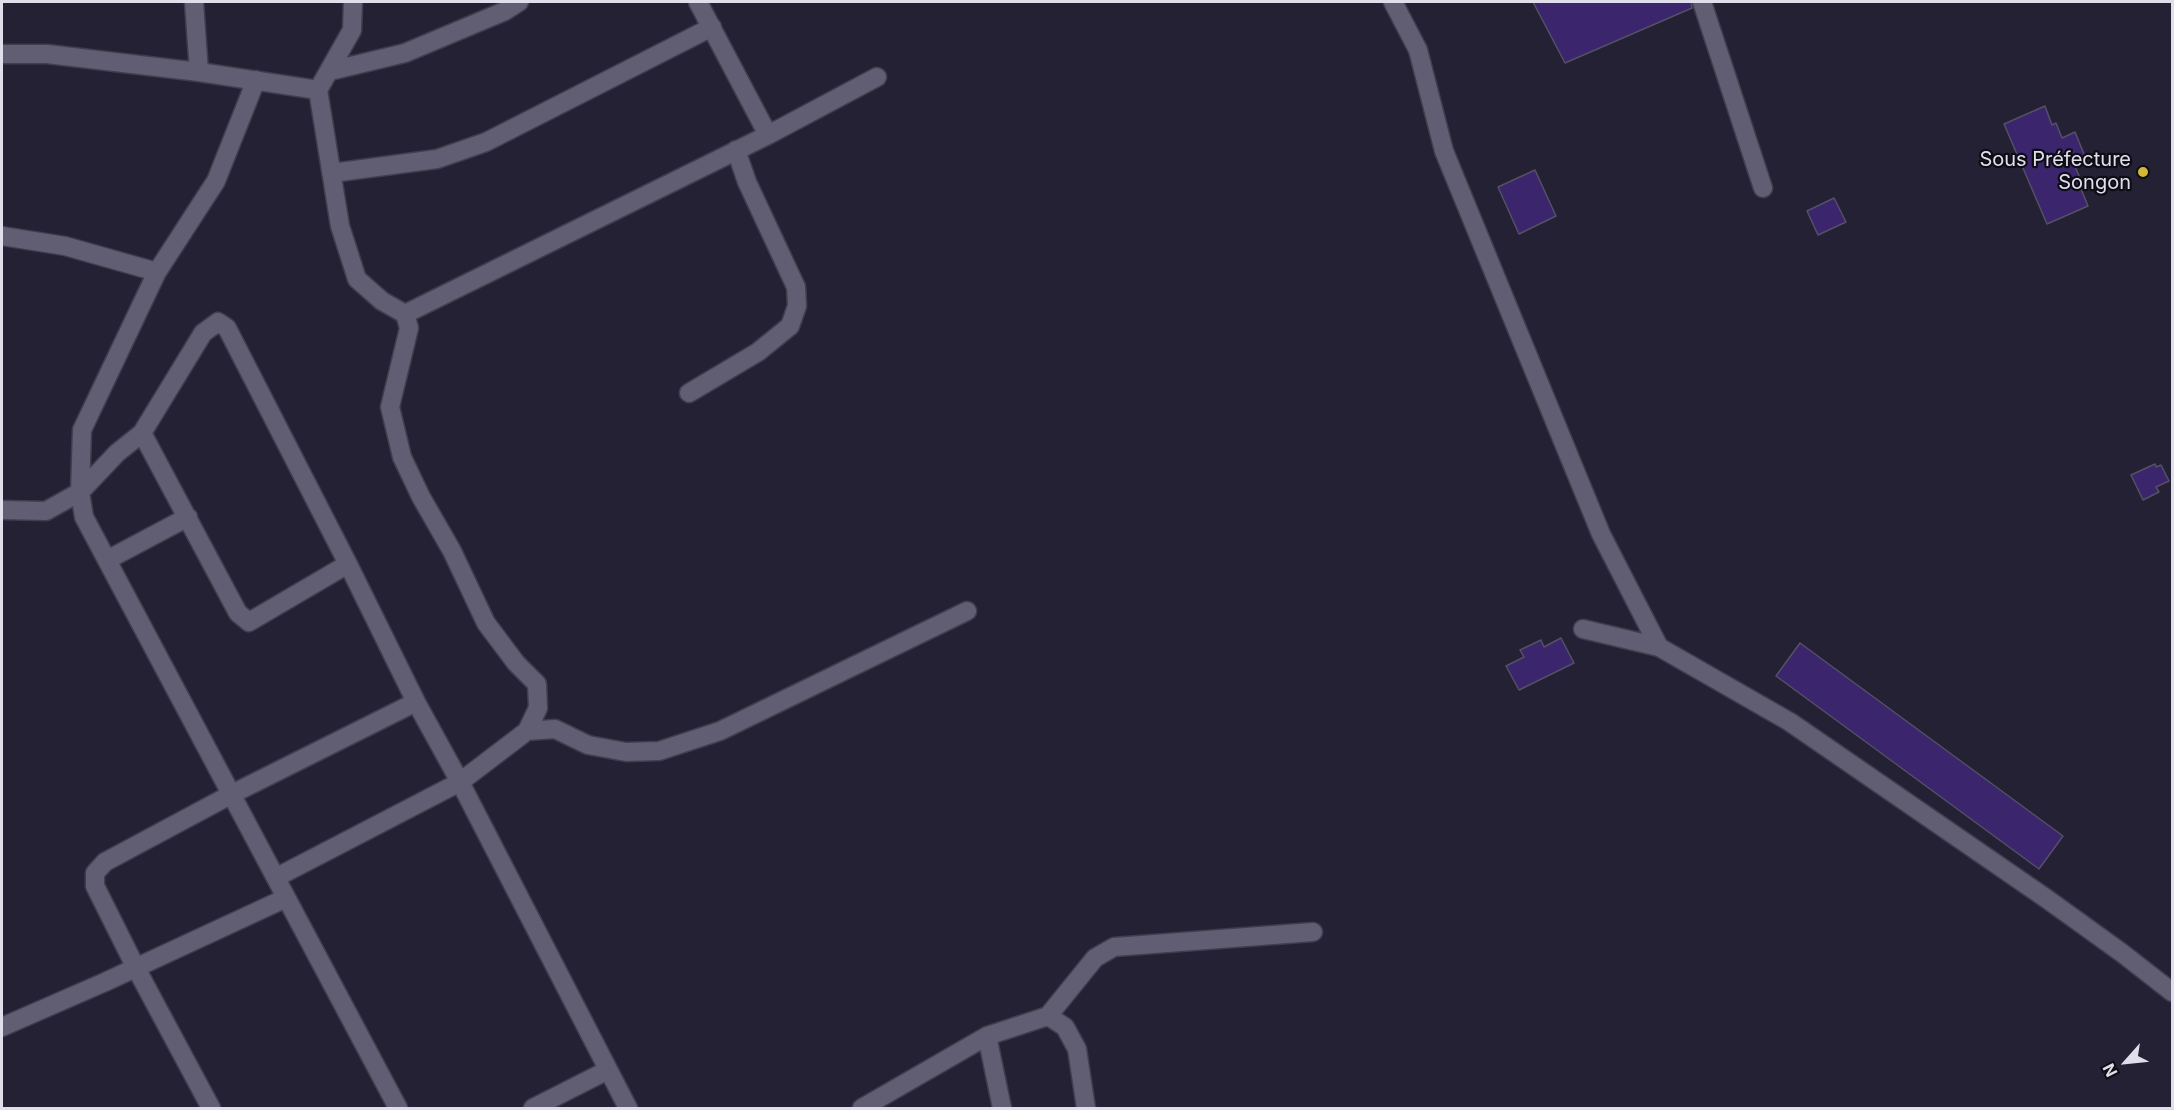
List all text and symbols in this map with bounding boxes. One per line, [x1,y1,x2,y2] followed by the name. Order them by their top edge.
[1979,148,2131,195] place label: Sous Préfecture Songon
[2136,165,2150,179] marker: Sous Préfecture Songon
[2096,1032,2156,1092] north arrow
[2098,1060,2122,1080] text: N

